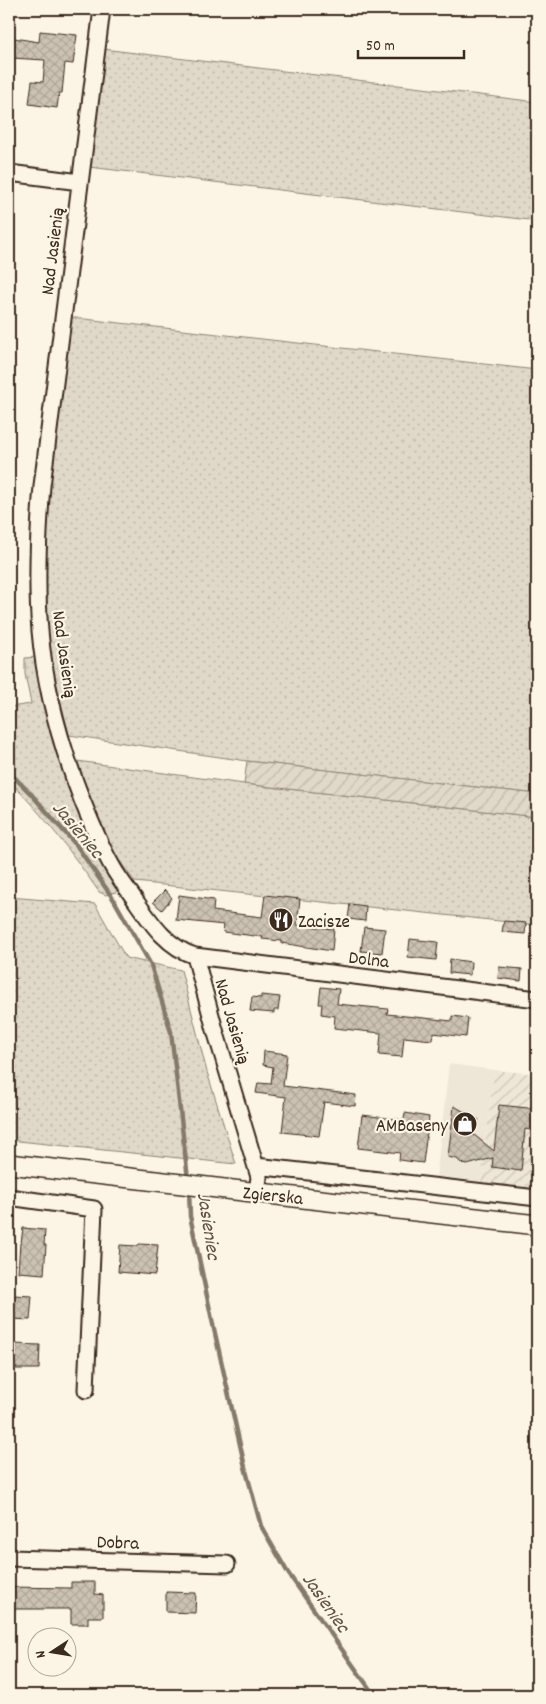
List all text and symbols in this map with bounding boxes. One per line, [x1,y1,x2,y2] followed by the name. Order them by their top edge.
[358,28,465,60] scale bar
[366,36,395,58] text: 50 m
[36,206,73,297] street label: Nad Jasienią
[43,609,82,700] street label: Nad Jasienią
[44,796,110,866] water label: Jasieniec
[268,907,294,933] restaurant icon: Zacisze
[298,910,350,937] place label: Zacisze
[347,946,391,977] street label: Dolna
[206,976,256,1068] street label: Nad Jasienią
[452,1111,478,1137] shop icon: AMBaseny
[376,1114,448,1141] place label: AMBaseny
[241,1181,305,1214] street label: Zgierska
[188,1191,226,1263] water label: Jasieniec
[96,1530,141,1559] street label: Dobra
[294,1568,356,1640] water label: Jasieniec
[28,1626,78,1676] north arrow
[31,1649,52,1660] text: N

